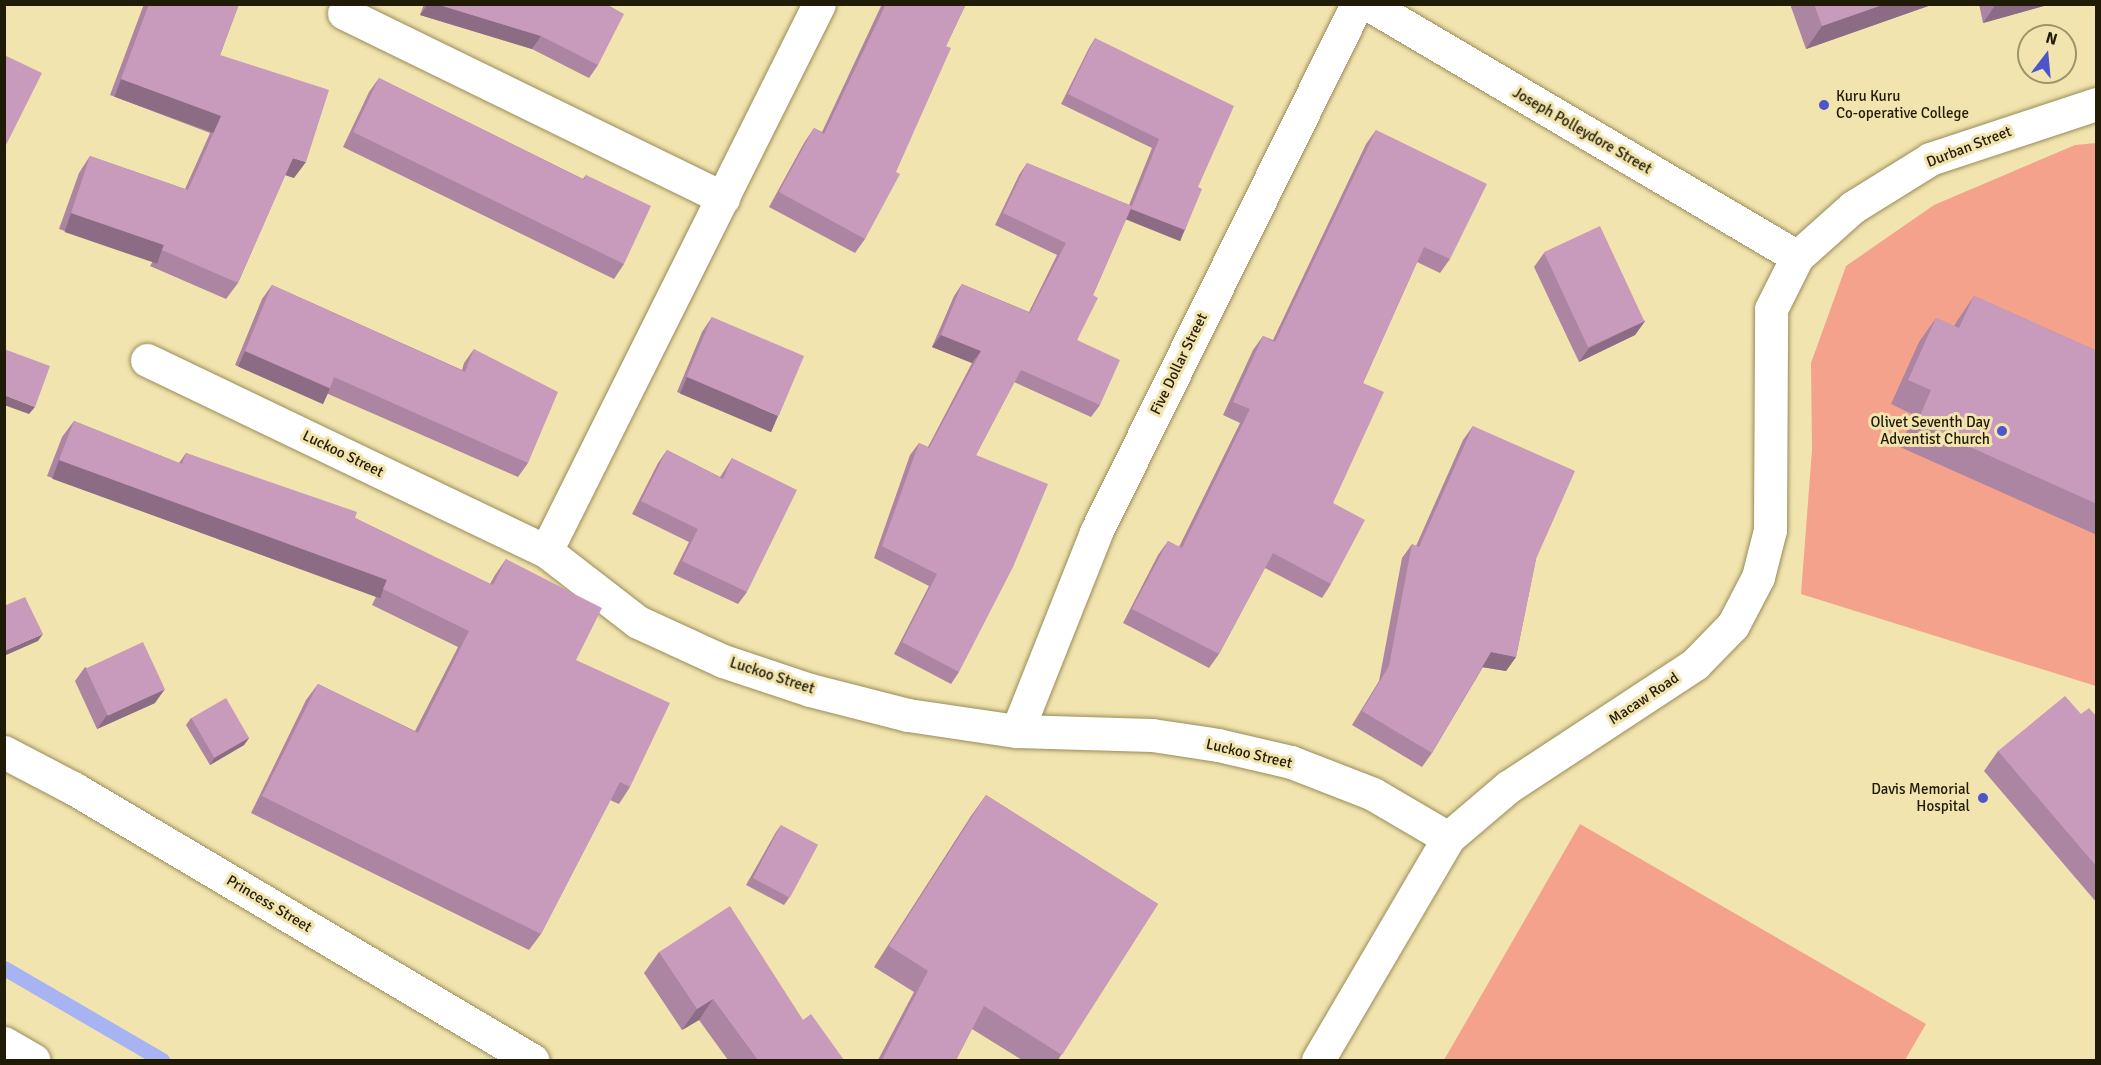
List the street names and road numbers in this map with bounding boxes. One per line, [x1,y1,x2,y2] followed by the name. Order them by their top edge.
[1509,84,1655,178] street label: Joseph Polleydore Street
[1924,123,2014,171] street label: Durban Street
[1147,310,1211,418] street label: Five Dollar Street
[300,427,386,481] street label: Luckoo Street
[727,654,817,698] street label: Luckoo Street
[1606,669,1682,729] street label: Macaw Road
[1204,735,1294,773] street label: Luckoo Street
[223,871,315,937] street label: Princess Street

